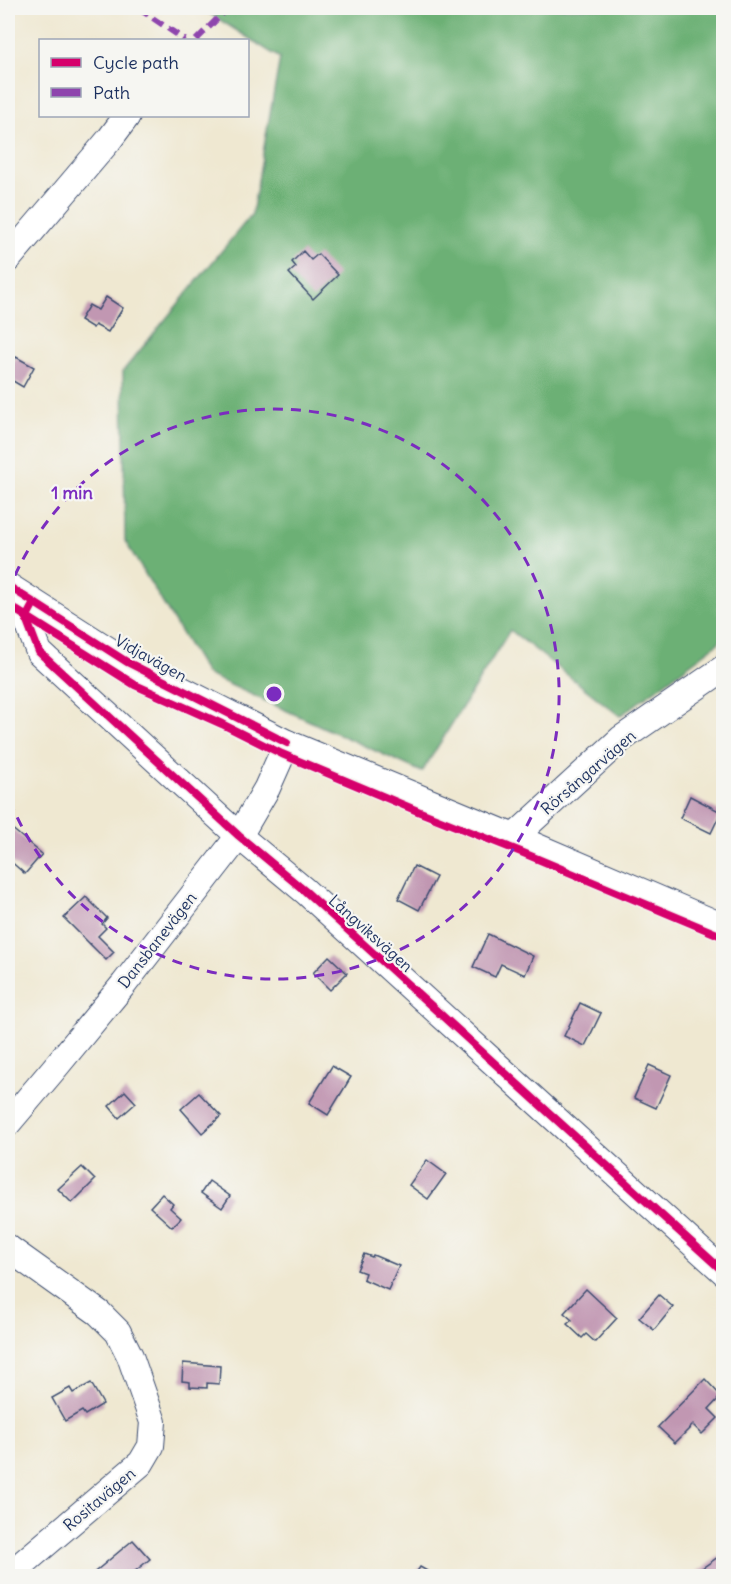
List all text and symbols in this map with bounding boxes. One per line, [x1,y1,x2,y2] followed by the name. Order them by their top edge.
[39,39,249,117] legend
[93,51,179,74] text: Cycle path
[93,81,130,104] text: Path
[51,481,93,504] text: 1 min
[111,630,191,686] street label: Vidjavägen
[264,684,284,704] centre of rings
[536,725,640,819] street label: Rörsångarvägen
[113,888,201,992] street label: Dansbanevägen
[325,890,417,976] street label: Långviksvägen
[59,1463,139,1535] street label: Rositavägen

